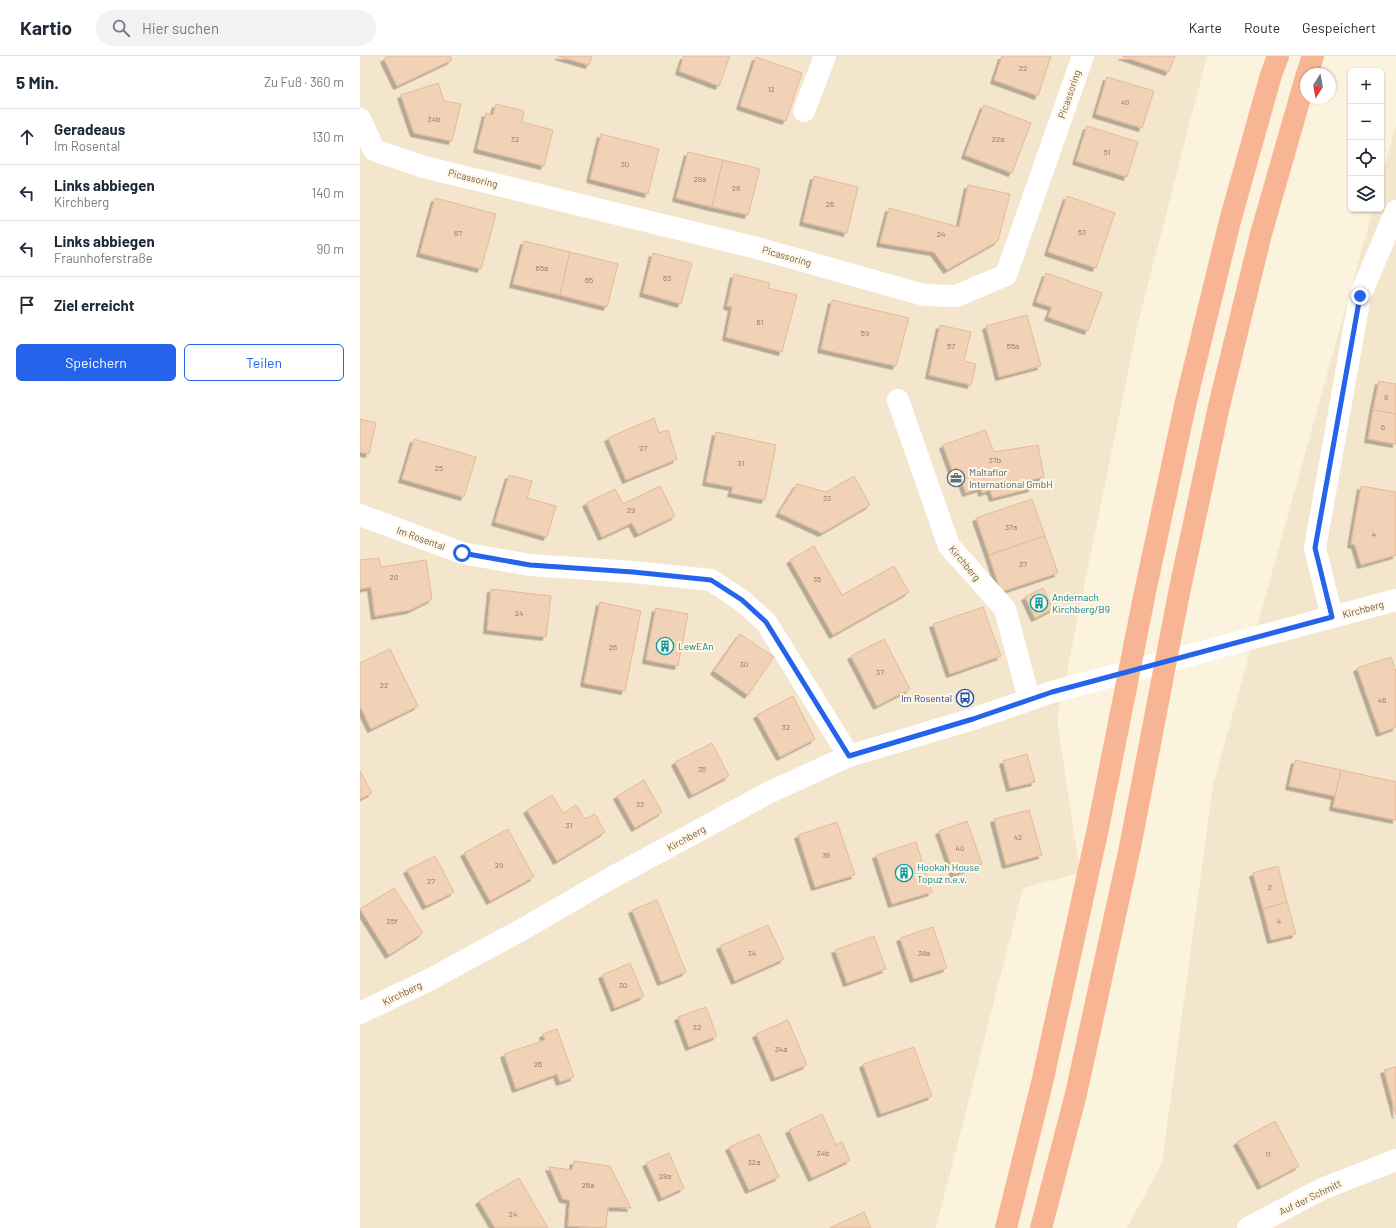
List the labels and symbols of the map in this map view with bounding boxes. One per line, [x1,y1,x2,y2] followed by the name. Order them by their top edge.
[1019,63,1027,73] house number: 22
[1055,68,1083,120] street label: Picassoring
[1300,68,1336,104] north arrow
[767,84,775,94] house number: 12
[1121,97,1129,107] house number: 49
[428,114,440,124] house number: 34b
[511,134,519,144] house number: 32
[992,134,1004,144] house number: 22a
[1104,147,1111,157] house number: 51
[621,159,629,169] house number: 30
[447,166,499,190] street label: Picassoring
[694,174,706,184] house number: 28a
[732,183,740,193] house number: 28
[826,199,834,209] house number: 26
[1078,227,1086,237] house number: 53
[454,228,462,238] house number: 67
[937,229,945,239] house number: 24
[761,243,813,269] street label: Picassoring
[536,263,548,273] house number: 65a
[663,273,671,283] house number: 63
[585,275,593,285] house number: 65
[1351,287,1369,305] route end
[757,317,764,327] house number: 61
[861,328,869,338] house number: 59
[947,341,955,351] house number: 57
[1007,341,1019,351] house number: 55a
[1384,392,1388,402] house number: 8
[1381,422,1385,432] house number: 6
[639,443,647,453] house number: 27
[989,455,1001,465] house number: 37b
[738,458,745,468] house number: 31
[435,463,443,473] house number: 25
[969,466,1053,490] place label: Maltaflor International GmbH
[946,468,966,488] office icon: Maltaflor International GmbH
[823,493,831,503] house number: 33
[627,505,635,515] house number: 29
[1005,522,1017,532] house number: 37a
[395,524,447,552] street label: Im Rosental
[1372,529,1376,539] house number: 4
[947,543,983,583] street label: Kirchberg
[453,544,471,562] route start
[1019,559,1027,569] house number: 37
[390,572,398,582] house number: 20
[813,574,821,584] house number: 35
[1052,591,1110,615] place label: Andernach Kirchberg/B9
[1029,593,1049,613] building icon: Andernach Kirchberg/B9
[1341,598,1385,620] street label: Kirchberg
[515,608,523,618] house number: 24
[655,636,675,656] building icon: LewEAn
[678,640,714,652] place label: LewEAn
[609,642,617,652] house number: 26
[740,659,748,669] house number: 30
[876,667,884,677] house number: 37
[380,680,388,690] house number: 22
[955,688,975,708] bus stop icon: Im Rosental
[901,692,952,704] place label: Im Rosental
[1378,695,1386,705] house number: 46
[782,722,790,732] house number: 32
[698,764,706,774] house number: 35
[636,799,644,809] house number: 33
[566,820,573,830] house number: 31
[665,822,707,854] street label: Kirchberg
[1014,832,1022,842] house number: 42
[956,843,964,853] house number: 40
[822,850,830,860] house number: 36
[495,860,503,870] house number: 29
[917,861,979,885] place label: Hookah House Topuz n.e.v.
[894,863,914,883] building icon: Hookah House Topuz n.e.v.
[427,876,435,886] house number: 27
[1268,882,1272,892] house number: 2
[386,916,398,926] house number: 25f
[1277,916,1281,926] house number: 4
[748,948,756,958] house number: 34
[918,948,930,958] house number: 38a
[380,978,424,1008] street label: Kirchberg
[619,980,627,990] house number: 30
[693,1022,701,1032] house number: 32
[775,1044,787,1054] house number: 34a
[534,1059,542,1069] house number: 26
[817,1148,829,1158] house number: 34b
[1265,1149,1271,1159] house number: 11
[748,1157,760,1167] house number: 32a
[659,1171,671,1181] house number: 28a
[1277,1177,1343,1217] street label: Auf der Schmitt
[582,1180,594,1190] house number: 26a
[509,1209,517,1219] house number: 24

